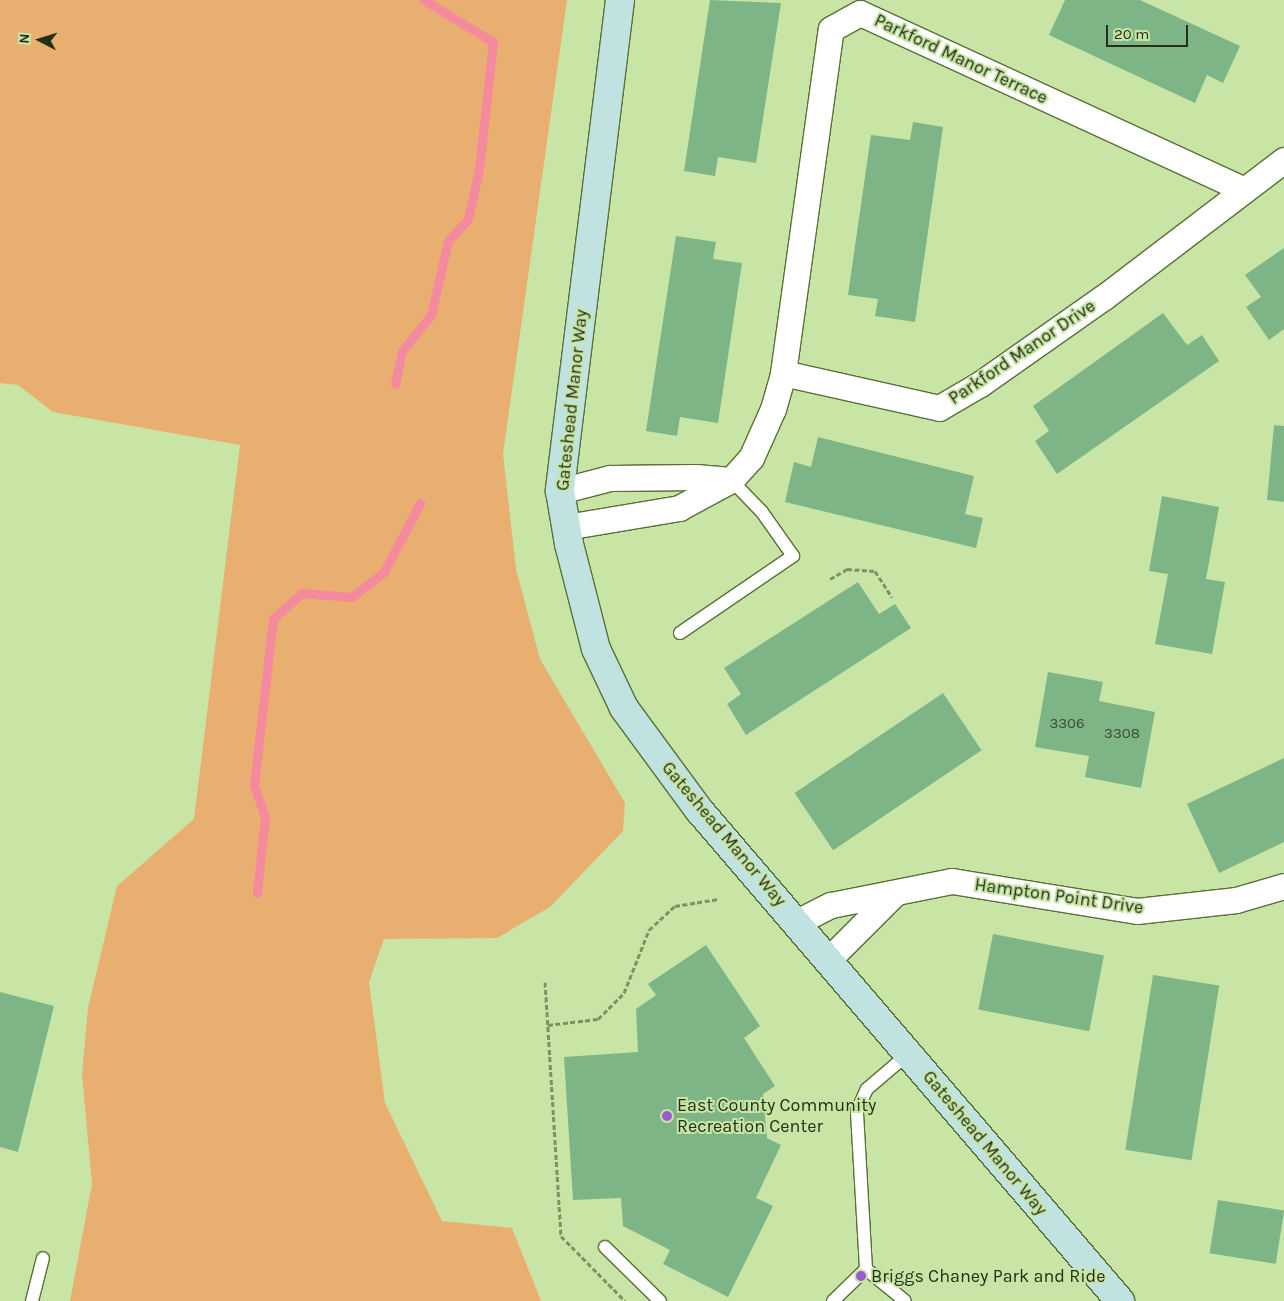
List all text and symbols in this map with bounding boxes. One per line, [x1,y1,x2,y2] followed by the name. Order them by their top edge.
[871,9,1051,109] street label: Parkford Manor Terrace
[15,15,65,65] north arrow
[1109,15,1192,47] scale bar
[1114,25,1149,43] text: 20 m
[16,33,33,44] text: N
[945,295,1099,409] street label: Parkford Manor Drive
[552,308,592,492] street label: Gateshead Manor Way
[1049,715,1085,733] house number: 3306
[1104,725,1140,743] house number: 3308
[657,757,791,911] street label: Gateshead Manor Way
[973,873,1145,919] street label: Hampton Point Drive
[918,1066,1052,1220] street label: Gateshead Manor Way
[677,1095,876,1138] place label: East County Community Recreation Center
[661,1110,673,1122] marker: East County Community Recreation Center
[871,1265,1105,1287] place label: Briggs Chaney Park and Ride
[855,1270,867,1282] marker: Briggs Chaney Park and Ride

